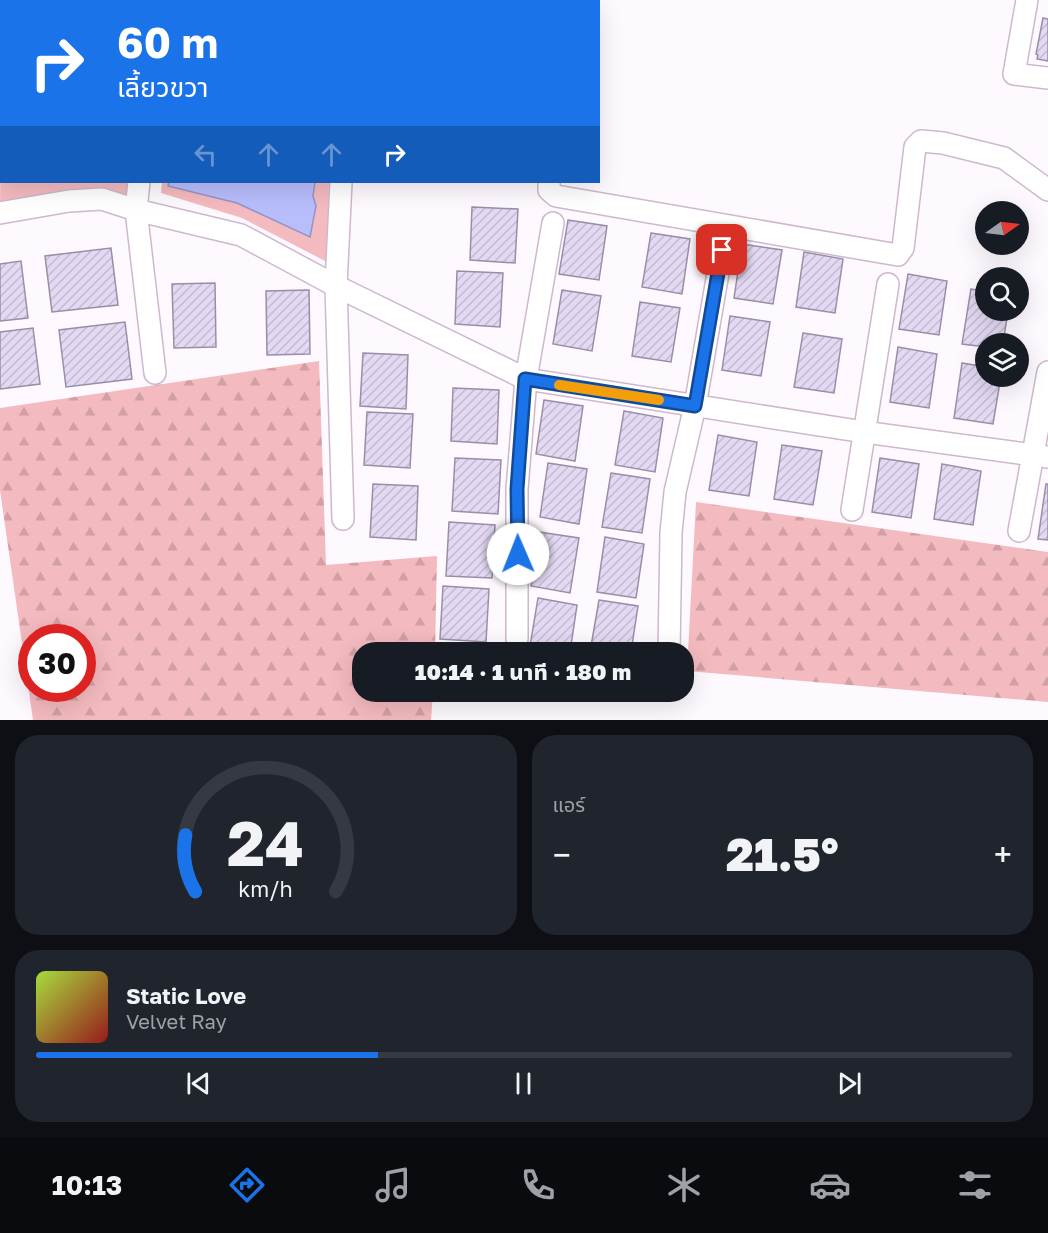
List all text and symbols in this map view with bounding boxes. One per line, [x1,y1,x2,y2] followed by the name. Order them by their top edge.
[117,17,218,67] text: 60 m
[18,24,96,102] icon: right
[117,71,208,103] text: เลี้ยวขวา
[189,138,222,171] icon: left
[252,138,285,171] icon: ahead
[315,138,348,171] icon: ahead
[378,138,411,171] icon: right
[975,201,1029,255] north arrow
[975,201,1029,387] map controls
[696,224,747,275] pin
[705,233,738,266] icon: arrive
[975,267,1029,321] button: search
[975,333,1029,387] button: layers
[486,522,550,586] position arrow
[18,624,96,702] speed limit sign: 30
[415,658,631,685] text: 10:14 · 1 นาที · 180 m
[553,792,585,816] text: แอร์
[227,805,304,880] text: 24
[726,827,838,881] text: 21.5°
[553,835,571,874] text: −
[994,835,1012,874] text: +
[238,876,293,902] text: km/h
[126,982,246,1009] text: Static Love
[126,1009,227,1033] text: Velvet Ray
[182,1067,215,1100] icon: previous
[507,1067,540,1100] icon: pause
[833,1067,866,1100] icon: next
[226,1164,268,1206] icon: directions
[372,1164,414,1206] icon: music
[517,1164,559,1206] icon: phone
[663,1164,705,1206] icon: climate
[809,1164,851,1206] icon: car
[954,1164,996,1206] icon: filters
[52,1169,122,1201] text: 10:13

